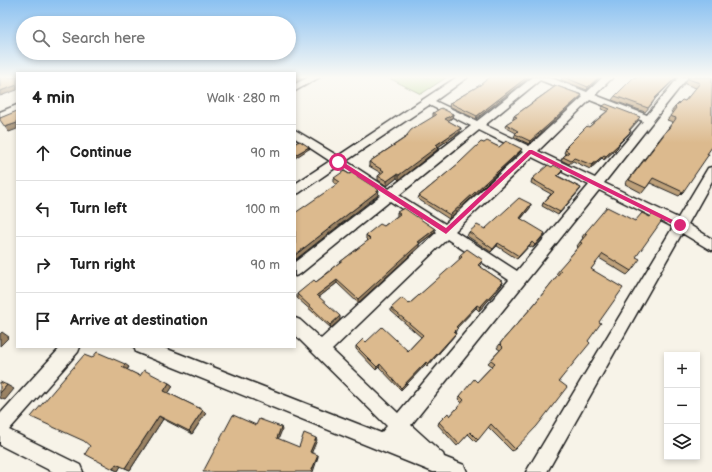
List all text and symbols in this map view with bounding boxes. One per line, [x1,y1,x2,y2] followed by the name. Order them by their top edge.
[16,16,296,60] search box
[30,27,52,49] icon: search
[62,29,145,48] text: Search here
[32,88,75,108] text: 4 min
[207,90,280,106] text: Walk · 280 m
[32,142,54,164] icon: ahead
[70,143,132,162] text: Continue
[251,145,280,161] text: 90 m
[329,153,347,171] route start
[32,198,54,220] icon: left
[70,199,127,218] text: Turn left
[245,201,280,217] text: 100 m
[671,216,689,234] route end
[32,254,54,276] icon: right
[70,255,135,274] text: Turn right
[251,257,280,273] text: 90 m
[32,310,54,332] icon: arrive
[70,311,208,330] text: Arrive at destination
[664,352,700,460] map controls
[664,352,700,388] button: +
[664,388,700,424] button: −
[664,424,700,460] button: layers

